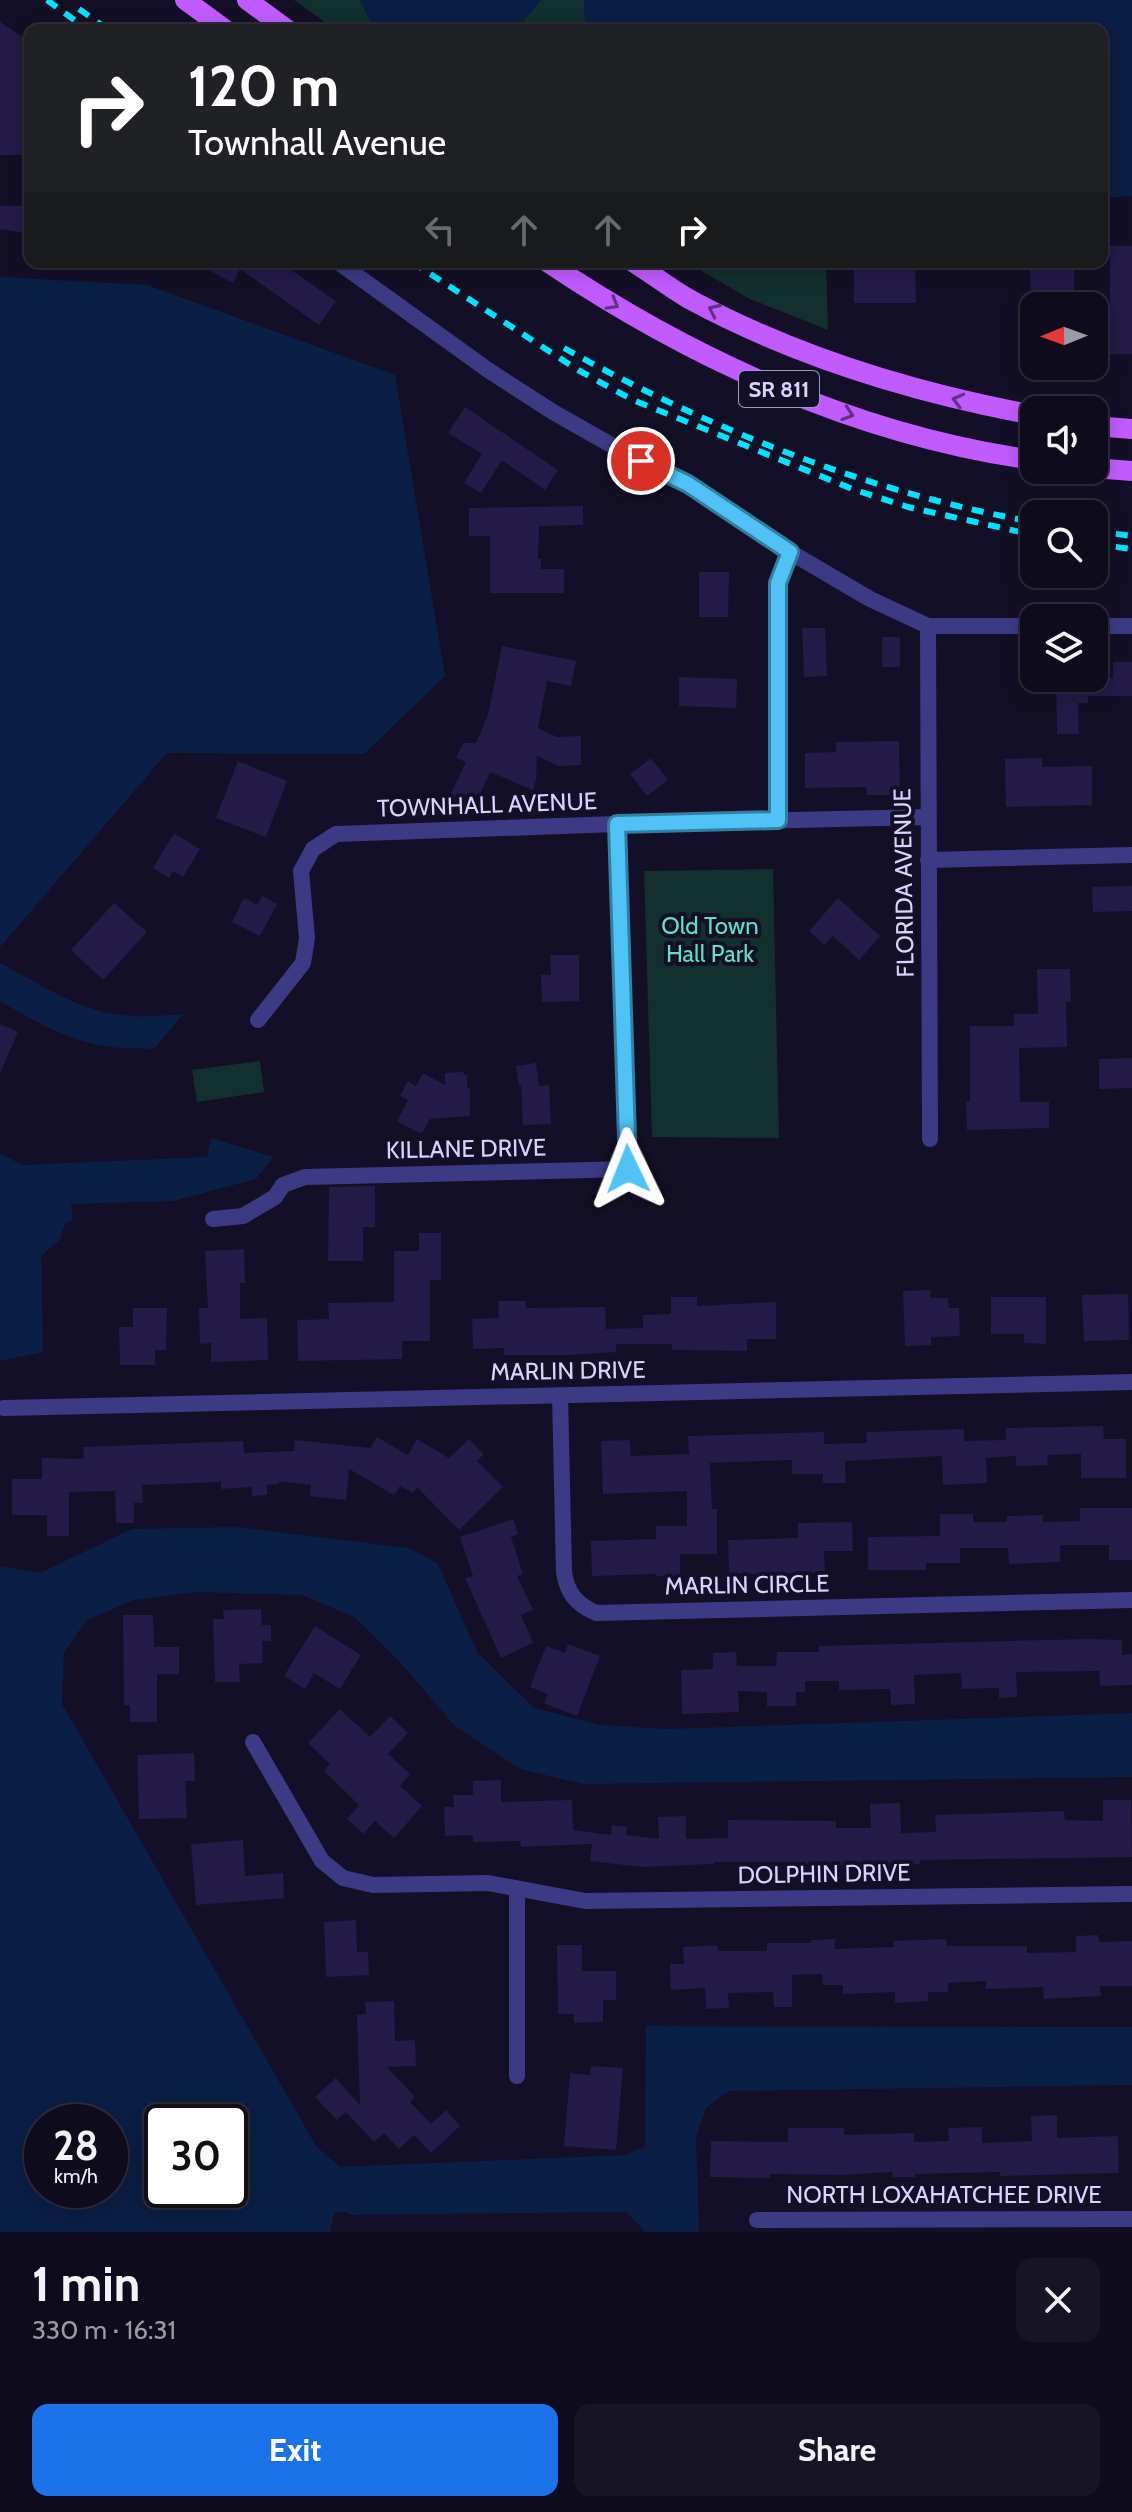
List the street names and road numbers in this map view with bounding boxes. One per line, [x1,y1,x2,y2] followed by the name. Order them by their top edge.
[739,371,819,407] road number: SR 811
[376,786,598,823] street label: TOWNHALL AVENUE
[887,788,920,978] street label: FLORIDA AVENUE
[386,1133,546,1164] street label: KILLANE DRIVE
[490,1355,646,1386] street label: MARLIN DRIVE
[664,1569,830,1600] street label: MARLIN CIRCLE
[737,1857,911,1890] street label: DOLPHIN DRIVE
[786,2180,1102,2209] street label: NORTH LOXAHATCHEE DRIVE

